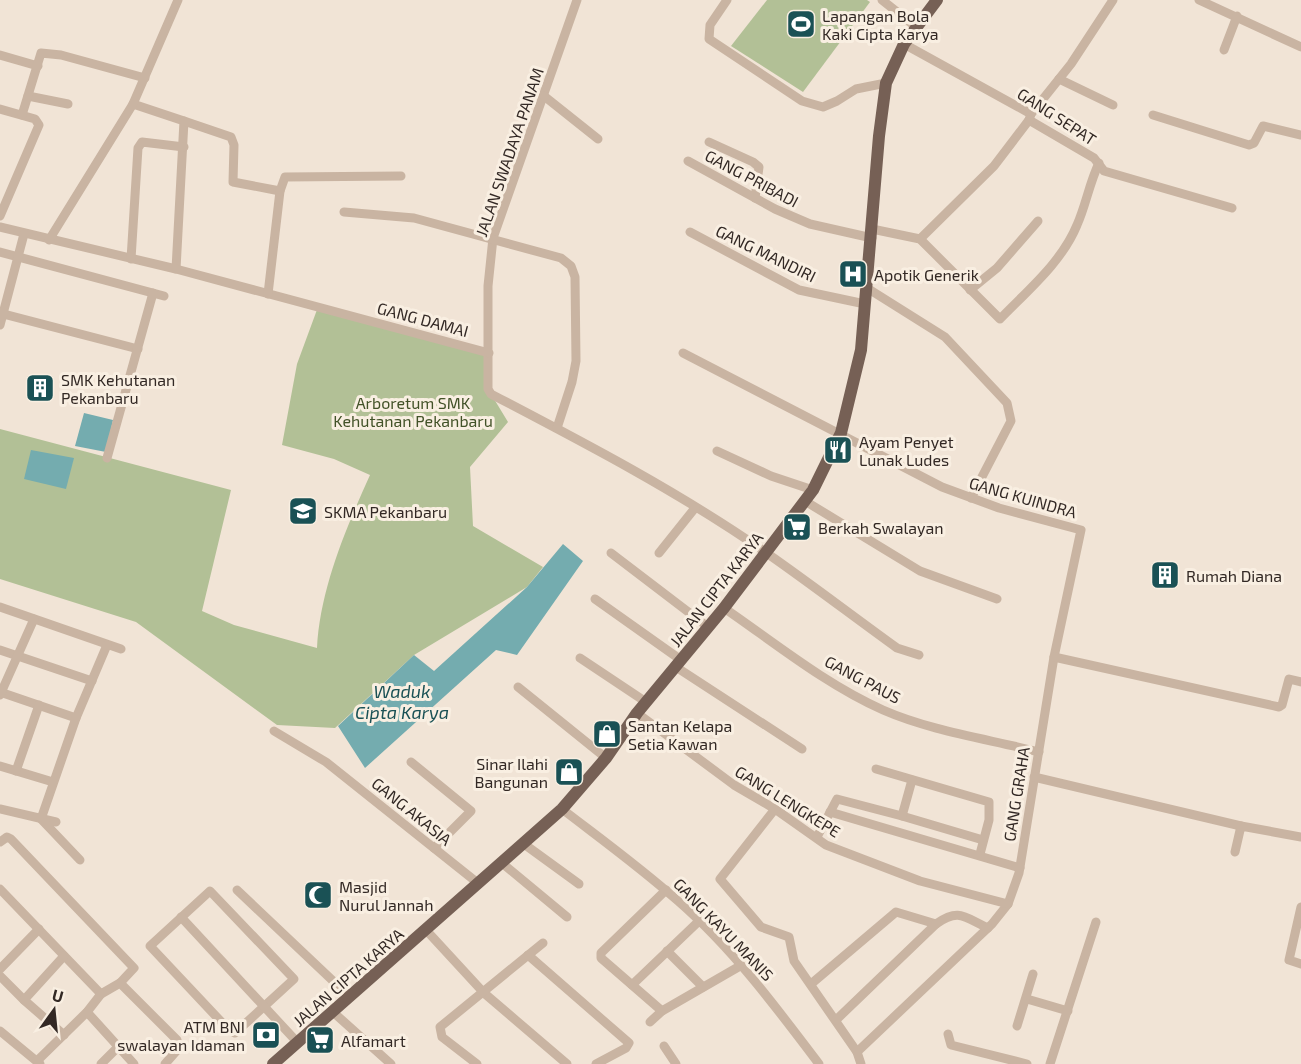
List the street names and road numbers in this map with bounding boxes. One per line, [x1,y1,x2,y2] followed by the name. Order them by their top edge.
[471,65,547,239] street label: JALAN SWADAYA PANAM
[1014,84,1100,148] street label: GANG SEPAT
[702,145,802,211] street label: GANG PRIBADI
[713,221,819,285] street label: GANG MANDIRI
[375,298,471,340] street label: GANG DAMAI
[967,473,1079,521] street label: GANG KUINDRA
[665,528,767,650] street label: JALAN CIPTA KARYA
[822,651,904,707] street label: GANG PAUS
[999,745,1033,843] street label: GANG GRAHA
[732,761,844,841] street label: GANG LENGKEPE
[368,773,456,849] street label: GANG AKASIA
[670,874,778,984] street label: GANG KAYU MANIS
[289,924,407,1030] street label: JALAN CIPTA KARYA

